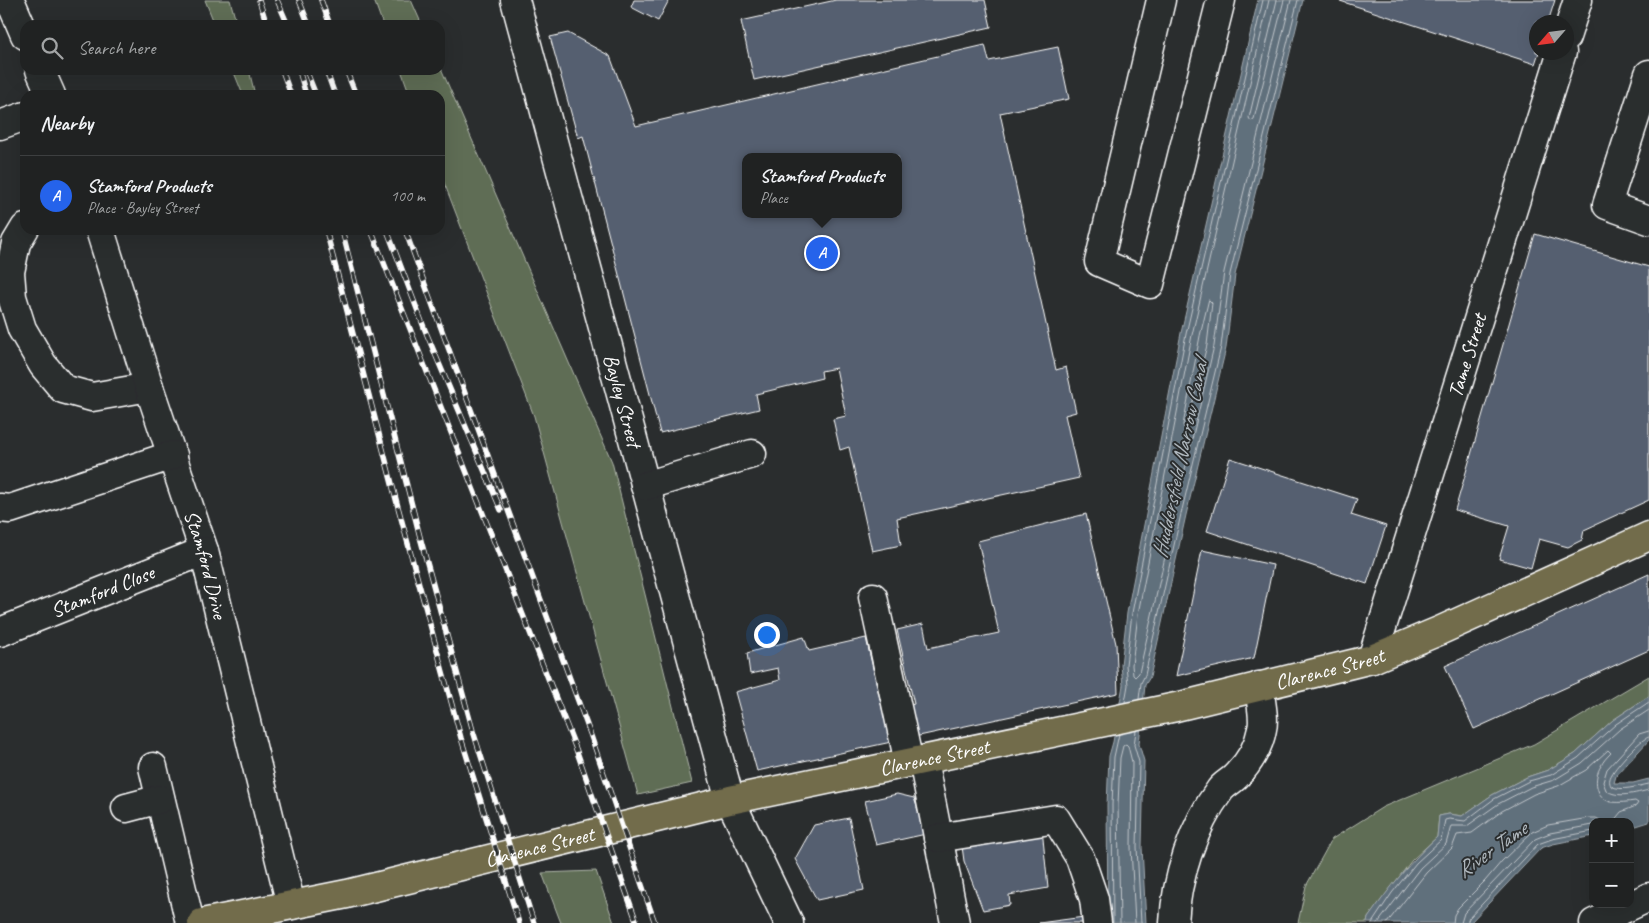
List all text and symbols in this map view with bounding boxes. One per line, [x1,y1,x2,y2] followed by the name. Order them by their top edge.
[1529,15,1574,60] north arrow
[20,20,445,75] search box
[38,34,66,62] icon: search
[78,36,155,60] text: Search here
[40,110,93,136] text: Nearby
[742,153,902,218] popup
[760,164,884,188] text: Stamford Products
[87,174,212,198] text: Stamford Products
[52,186,60,206] text: A
[391,186,425,206] text: 100 m
[760,188,788,208] text: Place
[87,198,198,218] text: Place · Bayley Street
[806,234,838,272] pin: A
[1442,309,1493,400] street label: Tame Street
[598,351,648,453] street label: Bayley Street
[1145,351,1216,560] water label: Huddersfield Narrow Canal
[178,507,234,624] street label: Stamford Drive
[47,558,160,624] street label: Stamford Close
[754,622,780,648] your location
[1272,642,1390,695] street label: Clarence Street
[877,733,994,781] street label: Clarence Street
[1451,813,1536,884] water label: River Tame
[1589,818,1634,908] map controls
[1589,818,1634,863] button: +
[482,820,599,873] street label: Clarence Street
[1589,863,1634,908] button: −

